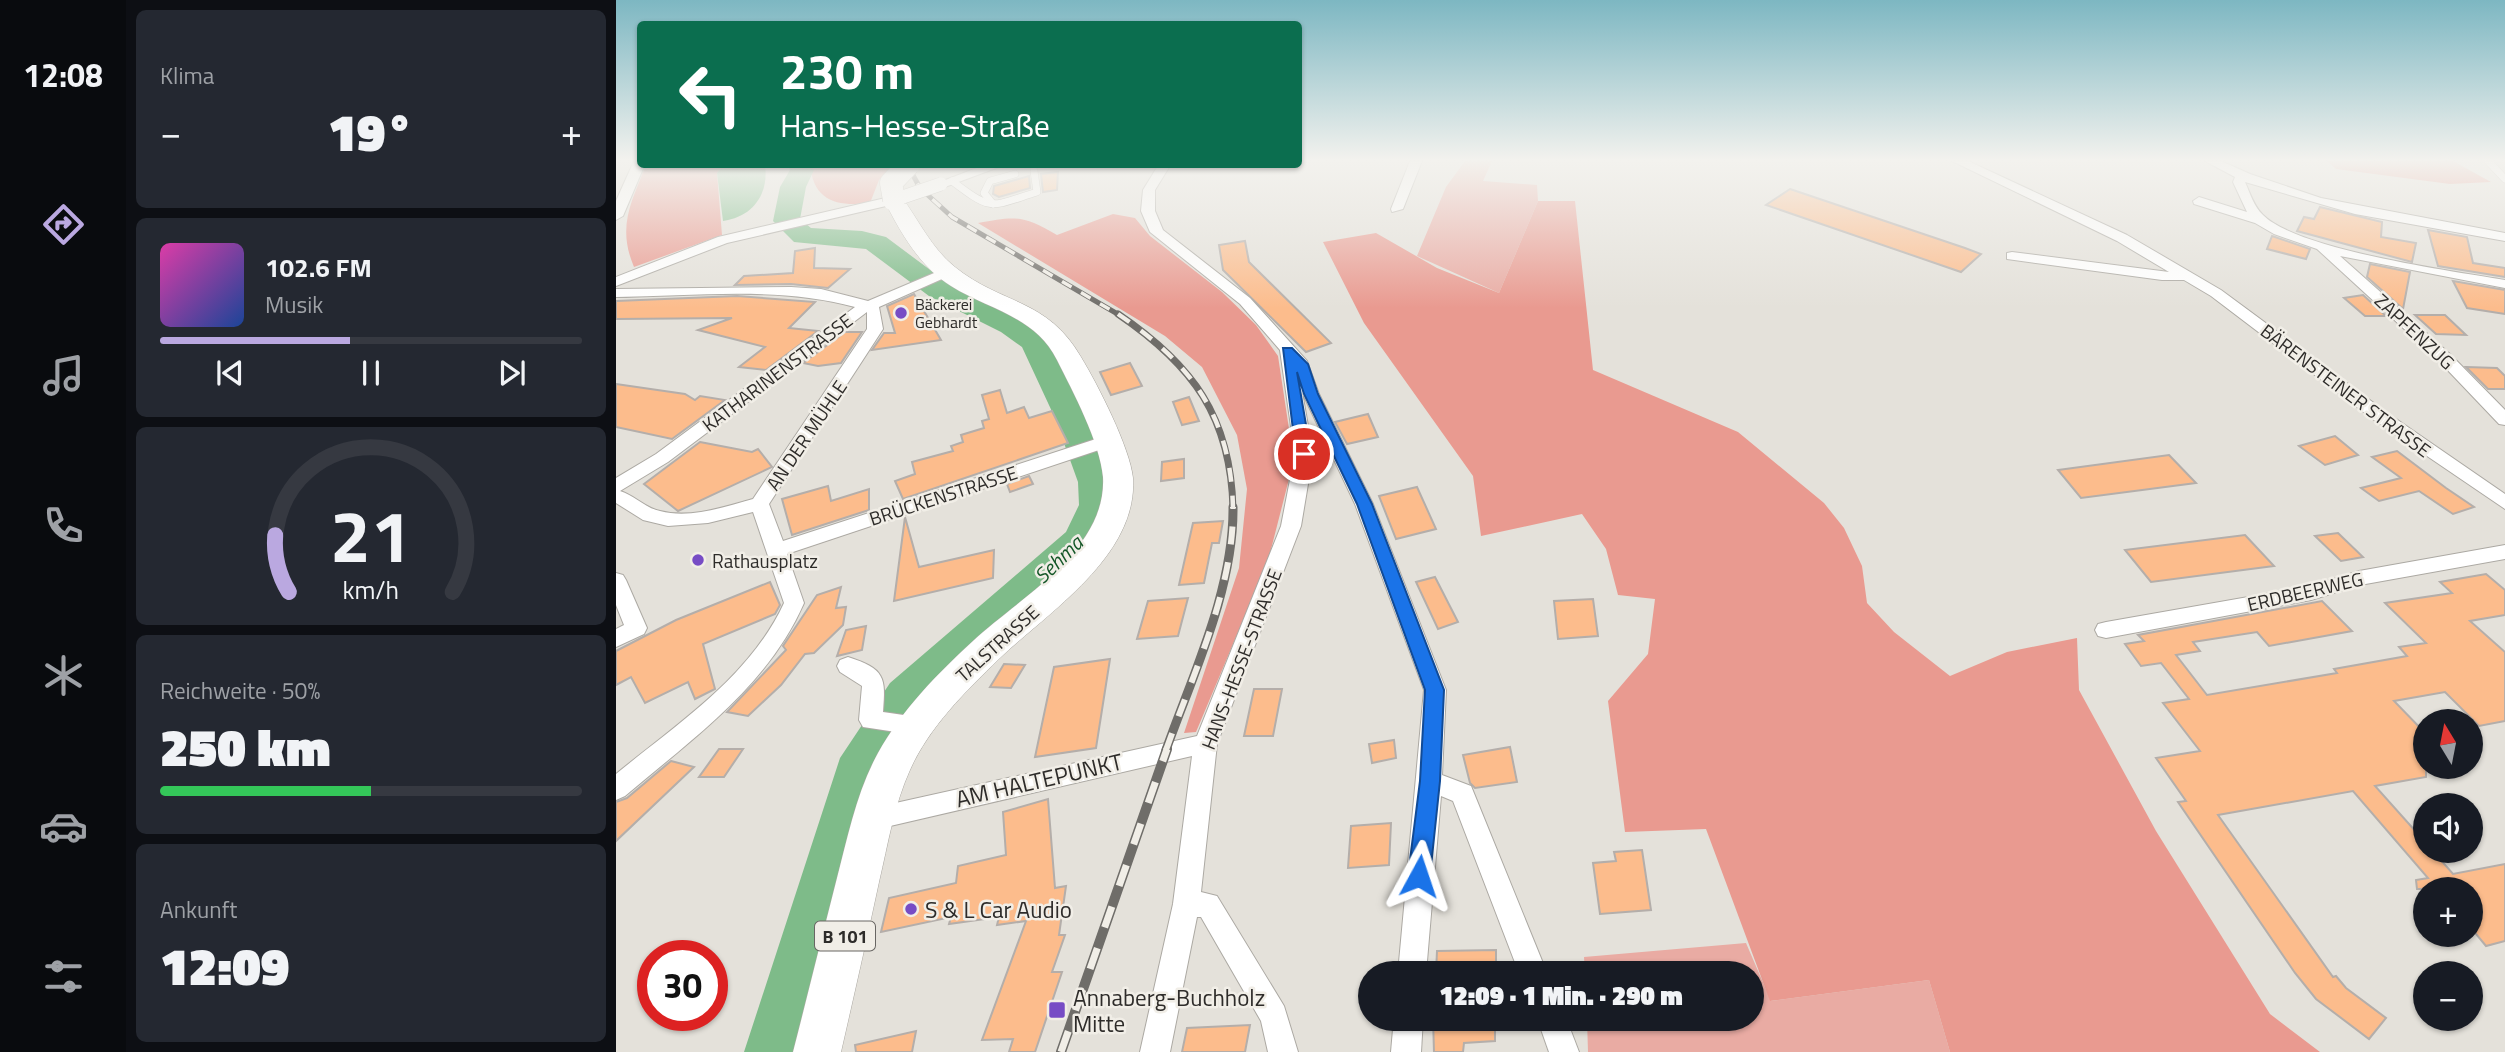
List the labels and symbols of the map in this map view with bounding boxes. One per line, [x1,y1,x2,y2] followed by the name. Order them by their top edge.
[2368,286,2462,376] street label: ZAPFENZUG
[915,292,978,334] place label: Bäckerei Gebhardt
[893,305,909,321] marker: Bäckerei Gebhardt
[696,306,858,438] street label: KATHARINENSTRASSE
[2255,316,2437,464] street label: BÄRENSTEINER STRASSE
[758,374,854,496] street label: AN DER MÜHLE
[1274,424,1334,484] pin
[865,457,1021,533] street label: BRÜCKENSTRASSE
[1026,527,1091,590] water label: Sehma
[712,546,818,575] place label: Rathausplatz
[690,552,706,568] marker: Rathausplatz
[1193,564,1289,754] street label: HANS-HESSE-STRASSE
[2244,564,2366,618] street label: ERDBEERWEG
[949,598,1045,688] street label: TALSTRASSE
[2413,709,2483,779] north arrow
[952,744,1126,816] street label: AM HALTEPUNKT
[1382,839,1456,913] position arrow
[925,892,1072,927] place label: S & L Car Audio
[903,901,919,917] marker: S & L Car Audio
[815,922,875,951] road number: B 101
[637,940,728,1031] speed limit sign: 30
[1073,980,1265,1041] place label: Annaberg-Buchholz Mitte
[1047,1000,1067,1020] marker: Annaberg-Buchholz Mitte

